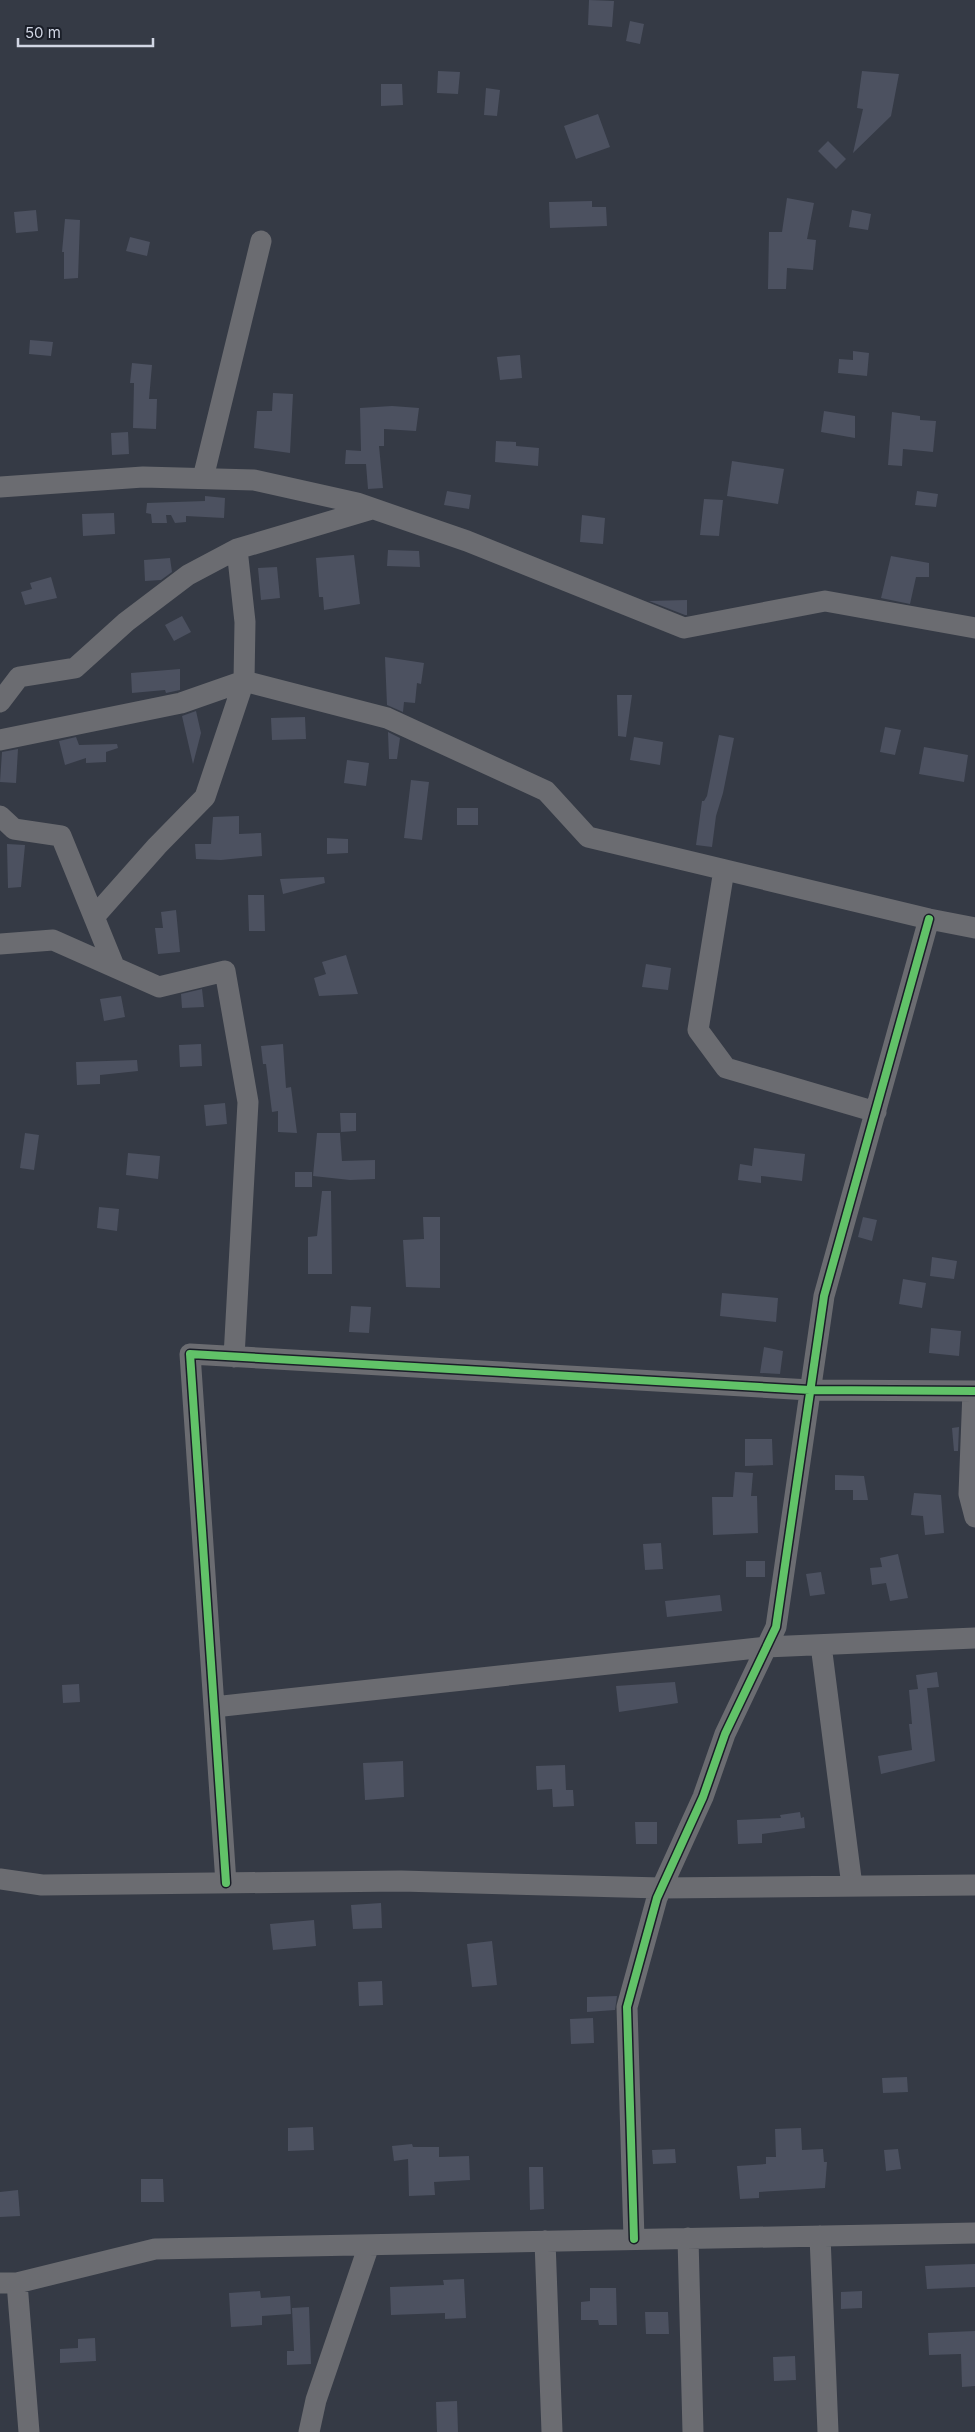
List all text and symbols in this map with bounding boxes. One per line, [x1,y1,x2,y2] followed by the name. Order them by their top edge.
[18,15,152,47] scale bar
[25,23,61,42] text: 50 m

